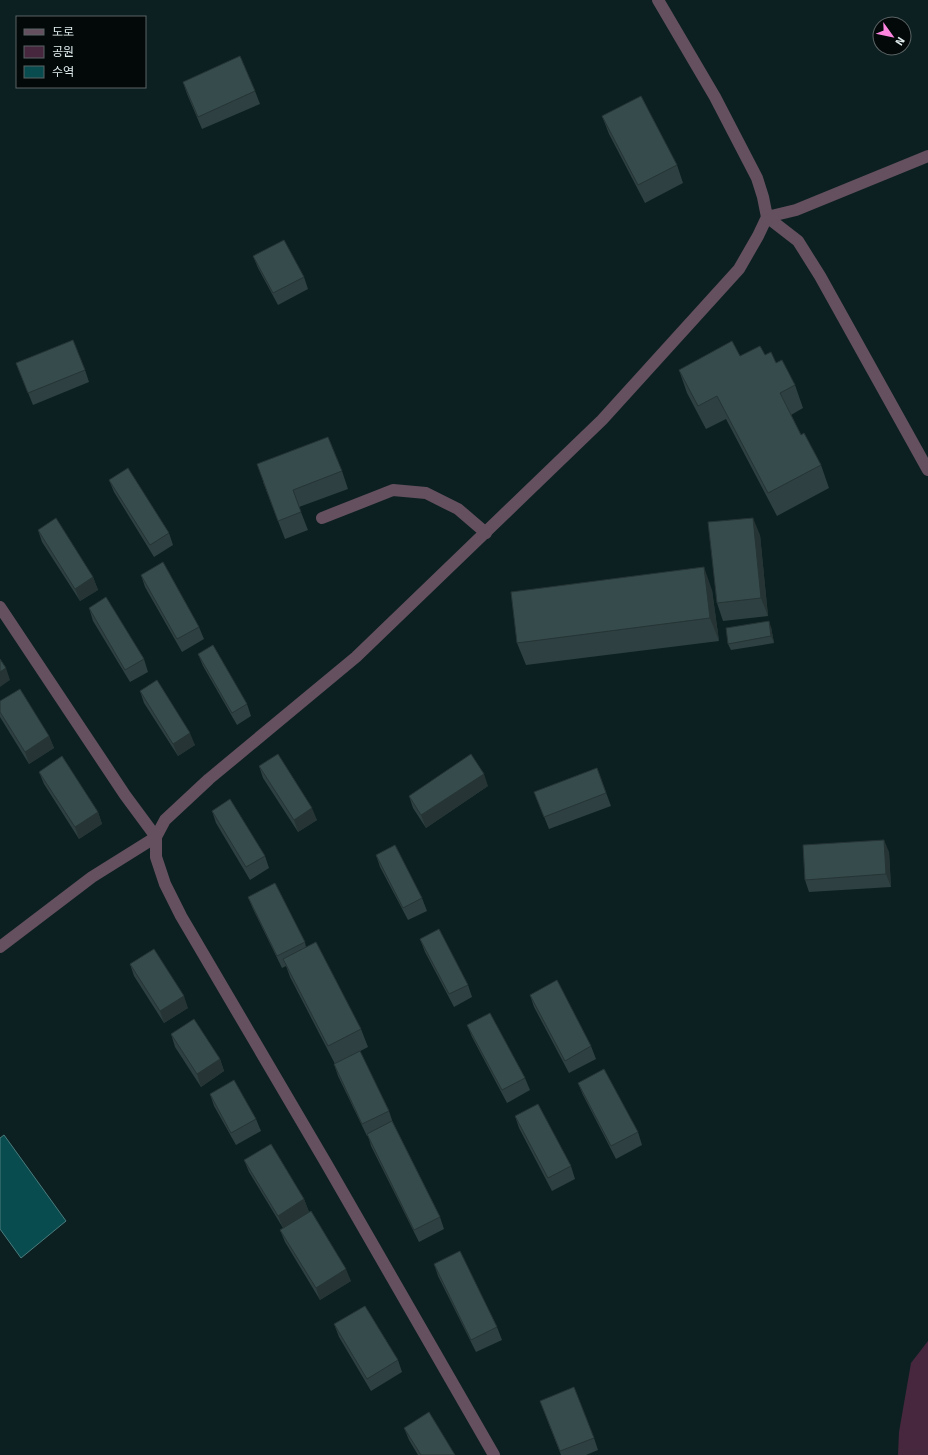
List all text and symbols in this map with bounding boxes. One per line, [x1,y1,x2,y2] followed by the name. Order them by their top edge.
[16,16,146,88] legend
[872,16,912,56] north arrow
[52,25,74,40] text: 도로
[892,34,908,48] text: N
[52,45,74,60] text: 공원
[52,65,74,80] text: 수역

